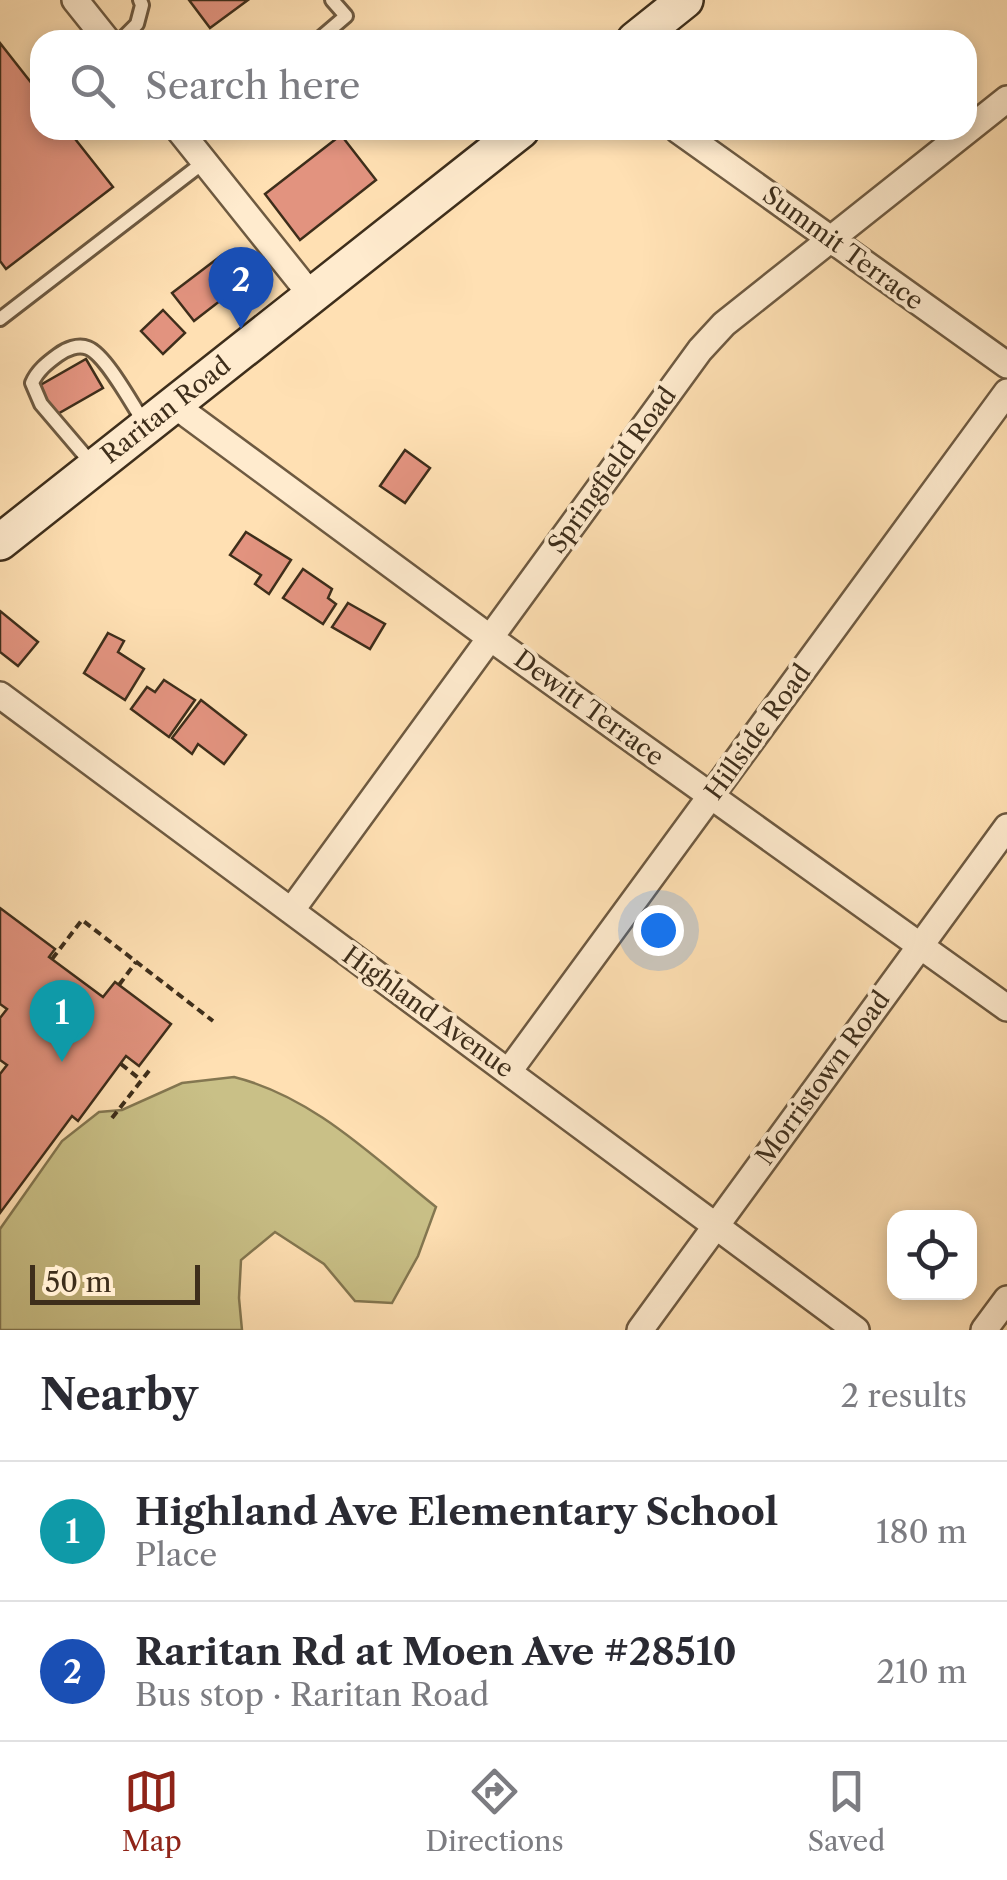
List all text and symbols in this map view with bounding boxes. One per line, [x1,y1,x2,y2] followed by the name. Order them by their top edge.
[30,30,977,140] search box
[65,58,120,113] icon: search
[145,62,360,109] text: Search here
[757,179,929,317] street label: Summit Terrace
[208,246,274,329] pin: 2
[95,350,237,470] street label: Raritan Road
[541,381,683,559] street label: Springfield Road
[508,643,670,773] street label: Dewitt Terrace
[698,658,818,806] street label: Hillside Road
[633,905,684,956] your location
[336,940,520,1084] street label: Highland Avenue
[30,980,94,1062] pin: 1
[749,985,897,1171] street label: Morristown Road
[887,1210,977,1300] map controls
[887,1210,977,1300] button: locate
[30,1260,200,1304] scale bar
[45,1265,112,1299] text: 50 m
[40,1369,198,1421] text: Nearby
[841,1376,967,1415] text: 2 results
[135,1488,778,1535] text: Highland Ave Elementary School
[65,1512,80,1551] text: 1
[876,1512,967,1551] text: 180 m
[135,1535,217,1574] text: Place
[135,1628,737,1675] text: Raritan Rd at Moen Ave #28510
[63,1652,82,1691] text: 2
[877,1652,967,1691] text: 210 m
[135,1675,489,1714] text: Bus stop · Raritan Road
[122,1764,182,1858] tab: Map
[425,1764,564,1858] tab: Directions
[807,1764,885,1858] tab: Saved

